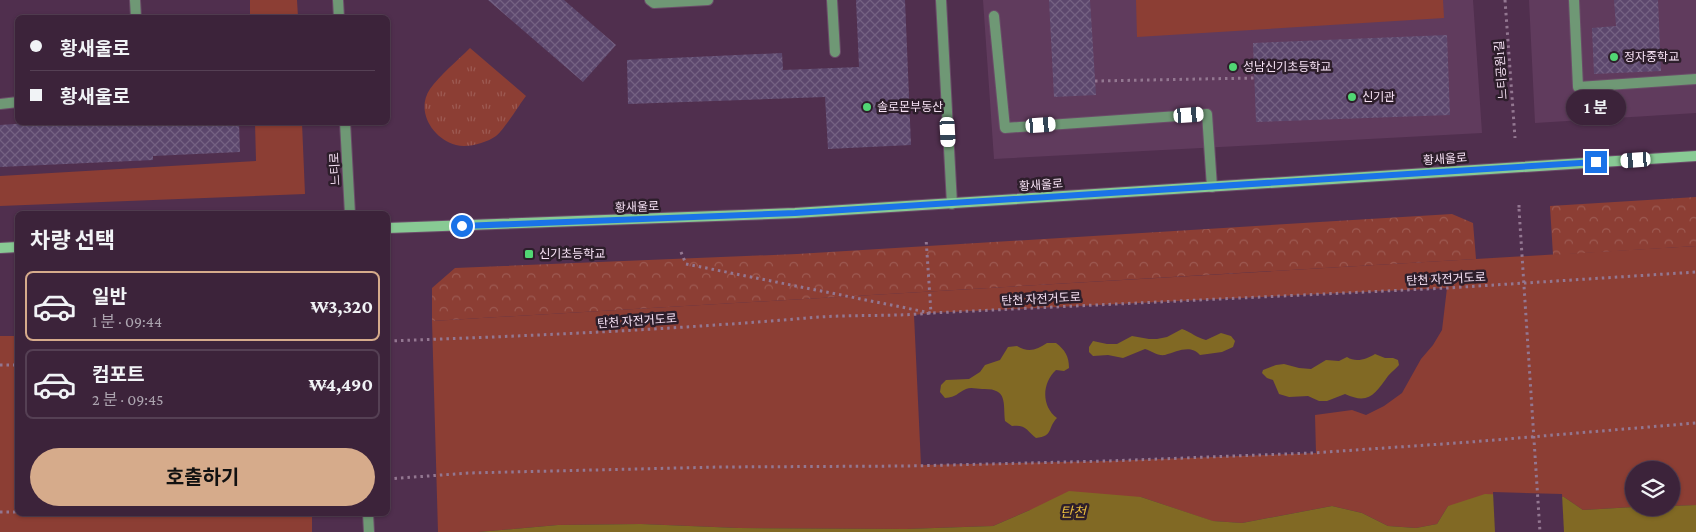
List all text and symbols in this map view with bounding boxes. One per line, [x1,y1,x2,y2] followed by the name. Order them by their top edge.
[60,38,130,59] text: 황새울로
[1492,40,1510,100] street label: 느티공원1길
[1624,50,1679,64] place label: 정자중학교
[1608,51,1620,63] marker: 정자중학교
[1243,60,1331,74] place label: 성남신기초등학교
[1227,61,1239,73] marker: 성남신기초등학교
[60,86,130,107] text: 황새울로
[1362,90,1395,104] place label: 신기관
[1566,90,1626,124] callout: 1 분
[1346,91,1358,103] marker: 신기관
[1584,99,1608,116] text: 1 분
[877,100,943,114] place label: 솔로몬부동산
[861,101,873,113] marker: 솔로몬부동산
[1173,106,1204,124] car
[1025,116,1056,134] car
[939,117,956,147] car
[1422,150,1468,168] street label: 황새울로
[1585,151,1607,173] route end
[1620,151,1651,169] car
[327,152,343,186] street label: 느티로
[1018,176,1064,194] street label: 황새울로
[615,199,659,215] street label: 황새울로
[451,215,473,237] route start
[30,228,115,253] text: 차량 선택
[539,247,605,261] place label: 신기초등학교
[523,248,535,260] marker: 신기초등학교
[1406,270,1486,288] street label: 탄천 자전거도로
[32,284,77,329] icon: car
[92,286,127,307] text: 일반
[1001,290,1081,308] street label: 탄천 자전거도로
[311,296,373,317] text: ₩3,320
[597,311,677,331] street label: 탄천 자전거도로
[92,313,162,330] text: 1 분 · 09:44
[32,362,77,407] icon: car
[92,364,144,385] text: 컴포트
[309,374,373,395] text: ₩4,490
[92,391,164,408] text: 2 분 · 09:45
[30,448,375,506] button: 호출하기
[1625,461,1680,516] map controls
[1625,461,1680,516] button: layers
[1060,504,1087,520] water label: 탄천

